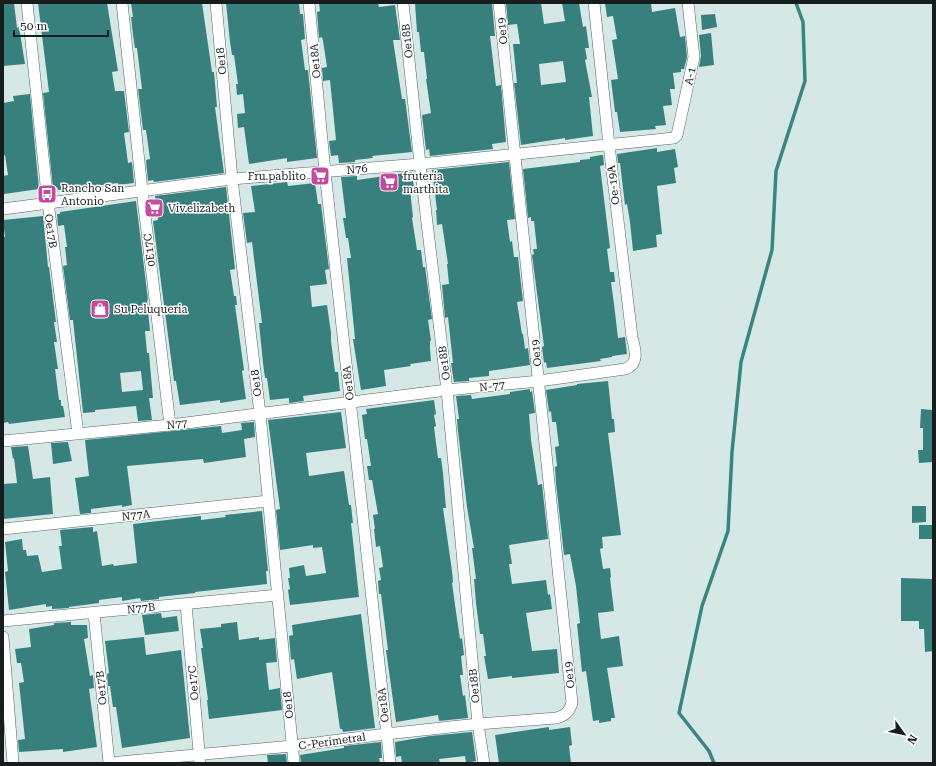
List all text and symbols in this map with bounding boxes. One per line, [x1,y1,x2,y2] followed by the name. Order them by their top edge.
[14,12,108,38] scale bar
[495,17,510,45] street label: Oe19
[20,19,47,33] text: 50 m
[399,23,416,59] street label: Oe18B
[307,43,323,79] street label: Oe18A
[214,47,229,75] street label: Oe18
[682,66,699,86] street label: A-1
[346,162,368,177] street label: N76
[605,164,622,205] street label: Oe-19A
[309,165,331,187] supermarket icon: Fru.pablito
[248,170,306,183] place label: Fru.pablito
[403,170,448,196] place label: frutería marthita
[378,171,400,193] supermarket icon: frutería marthita
[61,182,124,208] place label: Rancho San Antonio
[36,183,58,205] bus stop icon: Rancho San Antonio
[143,197,165,219] supermarket icon: Viv.elizabeth
[168,202,235,215] place label: Viv.elizabeth
[42,213,59,249] street label: Oe17B
[141,232,158,267] street label: 0E17C
[89,298,111,320] shop icon: Su Peluqueria
[114,303,187,316] place label: Su Peluqueria
[529,339,544,367] street label: Oe19
[436,345,453,381] street label: Oe18B
[340,365,357,401] street label: Oe18A
[248,369,265,397] street label: Oe18
[478,379,506,394] street label: N-77
[166,417,188,432] street label: N77
[121,507,151,523] street label: N77A
[126,601,156,616] street label: N77B
[562,661,577,689] street label: Oe19
[185,665,202,701] street label: Oe17C
[467,668,482,704] street label: Oe18B
[94,670,109,706] street label: Oe17B
[375,687,392,723] street label: Oe18A
[281,691,296,719] street label: Oe18
[884,714,924,754] north arrow
[298,730,367,753] street label: C-Perimetral
[904,732,920,747] text: N

